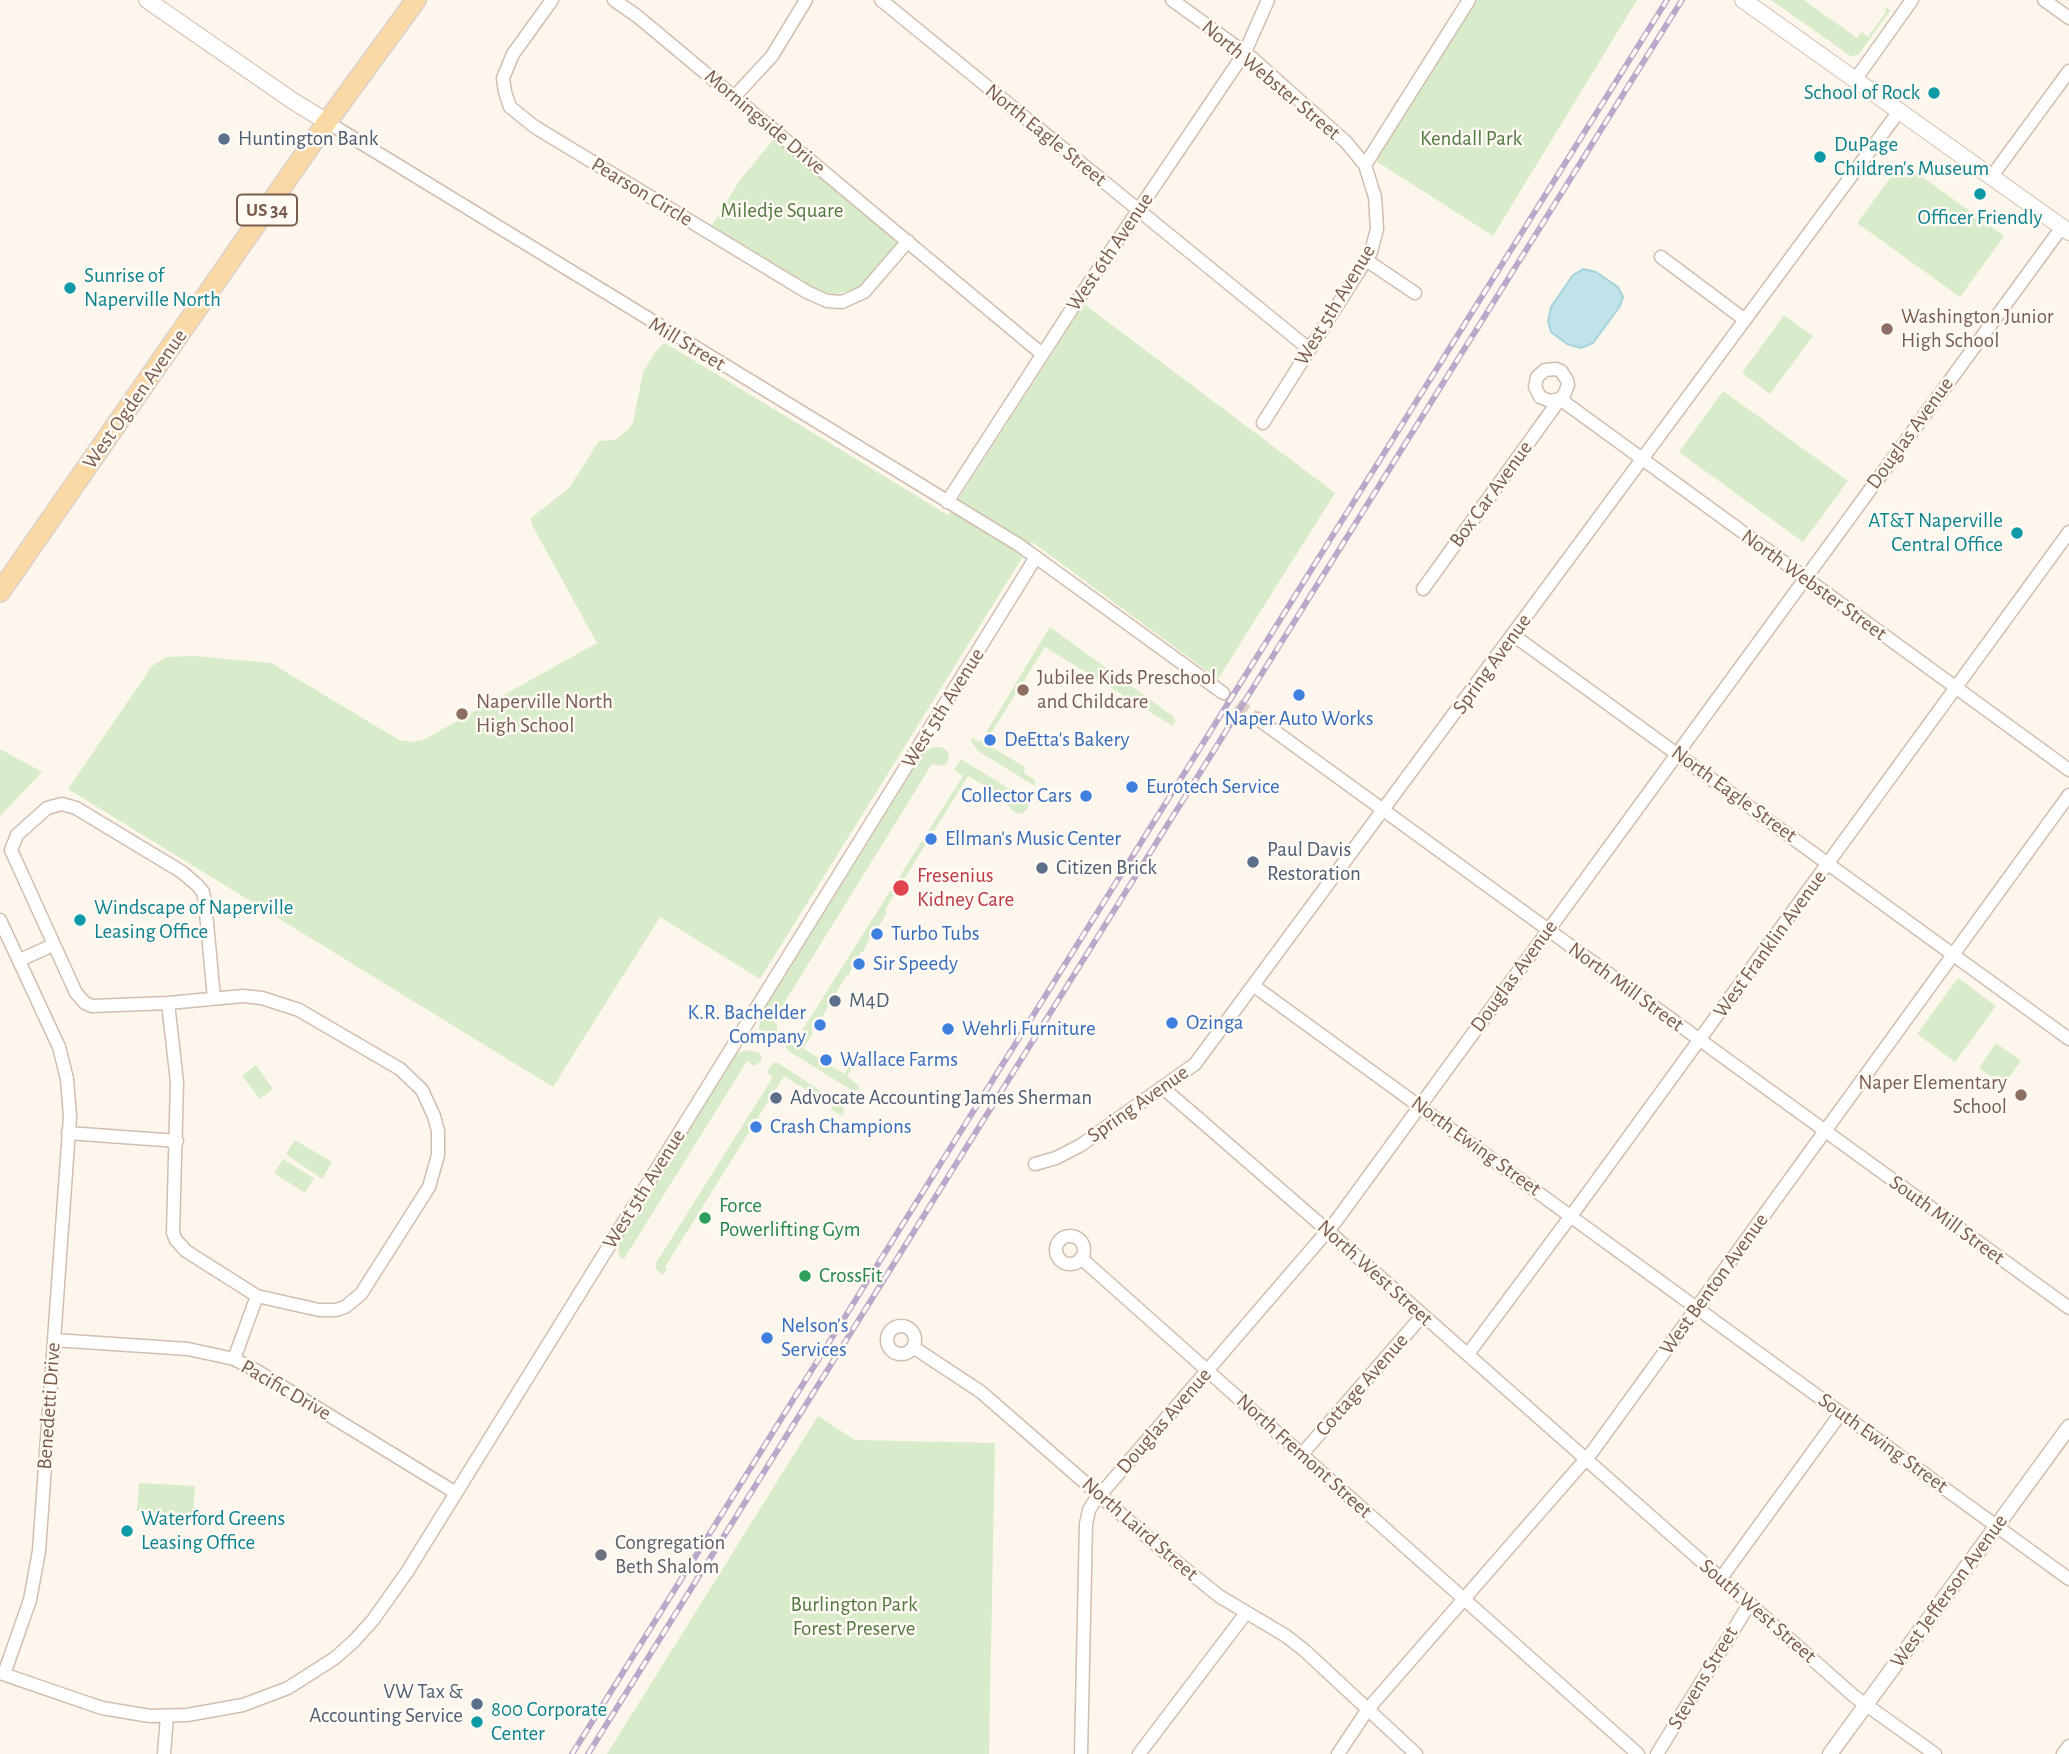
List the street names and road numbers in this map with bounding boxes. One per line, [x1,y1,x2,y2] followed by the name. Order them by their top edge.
[1196,15,1346,145] street label: North Webster Street
[699,64,831,180] street label: Morningside Drive
[980,78,1112,192] street label: North Eagle Street
[587,152,697,232] street label: Pearson Circle
[1061,188,1159,316] street label: West 6th Avenue
[237,194,297,226] road number: US 34
[1289,240,1381,370] street label: West 5th Avenue
[644,311,730,377] street label: Mill Street
[77,324,193,474] street label: West Ogden Avenue
[1861,372,1959,494] street label: Douglas Avenue
[1444,436,1538,552] street label: Box Car Avenue
[1736,524,1892,646] street label: North Webster Street
[1447,609,1537,719] street label: Spring Avenue
[896,643,990,773] street label: West 5th Avenue
[1666,740,1802,848] street label: North Eagle Street
[1708,865,1832,1023] street label: West Franklin Avenue
[1465,915,1563,1037] street label: Douglas Avenue
[1563,937,1689,1037] street label: North Mill Street
[1082,1060,1194,1148] street label: Spring Avenue
[1406,1090,1546,1202] street label: North Ewing Street
[597,1124,691,1254] street label: West 5th Avenue
[1884,1170,2010,1270] street label: South Mill Street
[1654,1208,1774,1360] street label: West Benton Avenue
[1312,1215,1438,1331] street label: North West Street
[1310,1328,1414,1442] street label: Cottage Avenue
[32,1342,66,1470] street label: Benedetti Drive
[236,1354,336,1426] street label: Pacific Drive
[1111,1363,1217,1479] street label: Douglas Avenue
[1813,1387,1953,1499] street label: South Ewing Street
[1231,1388,1377,1524] street label: North Fremont Street
[1077,1472,1203,1586] street label: North Laird Street
[1885,1509,2013,1673] street label: West Jefferson Avenue
[1694,1553,1822,1669] street label: South West Street
[1662,1622,1744,1734] street label: Stevens Street

